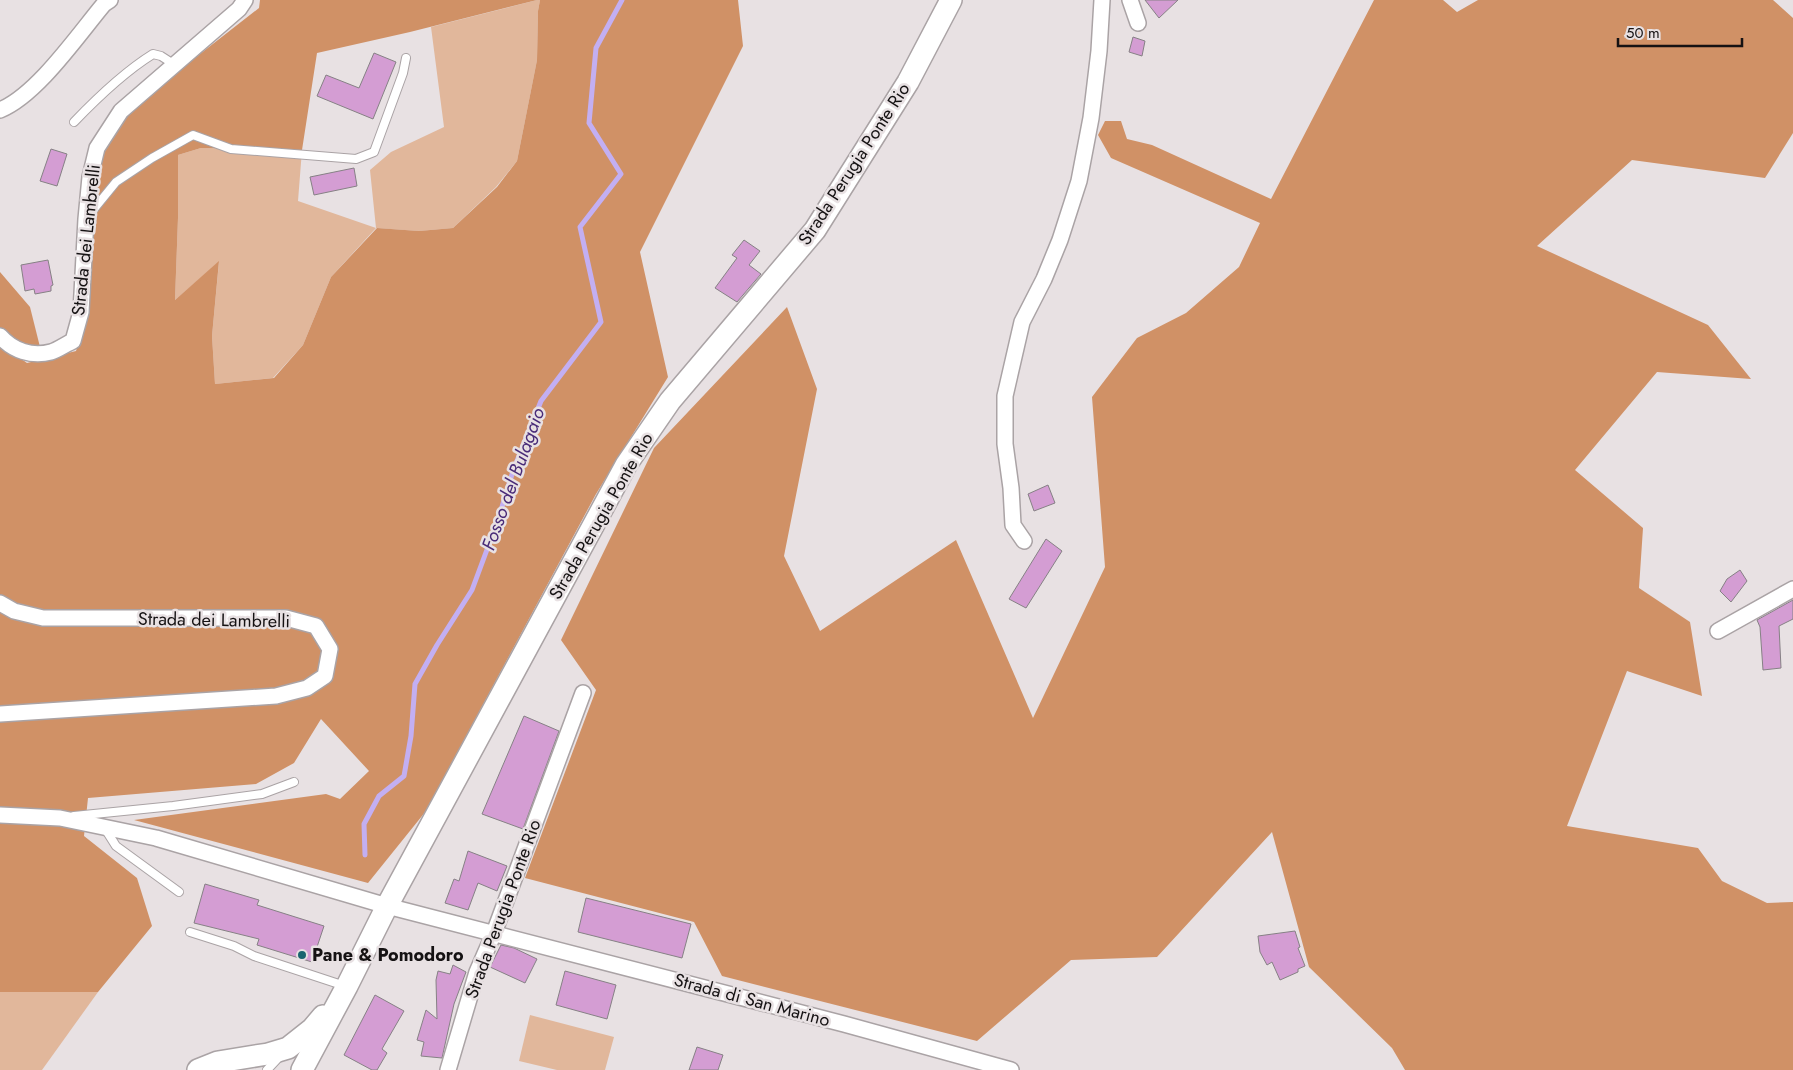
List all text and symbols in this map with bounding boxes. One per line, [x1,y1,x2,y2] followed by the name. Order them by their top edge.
[1618,15,1742,47] scale bar
[1626,22,1660,44] text: 50 m
[792,78,916,250] street label: Strada Perugia Ponte Rio
[65,163,107,317] street label: Strada dei Lambrelli
[475,404,551,554] water label: Fosso del Bulagaio
[543,428,660,604] street label: Strada Perugia Ponte Rio
[138,606,290,634] street label: Strada dei Lambrelli
[459,816,548,1002] street label: Strada Perugia Ponte Rio
[312,942,464,968] place label: Pane & Pomodoro
[296,949,308,961] marker: Pane & Pomodoro
[671,967,833,1033] street label: Strada di San Marino

